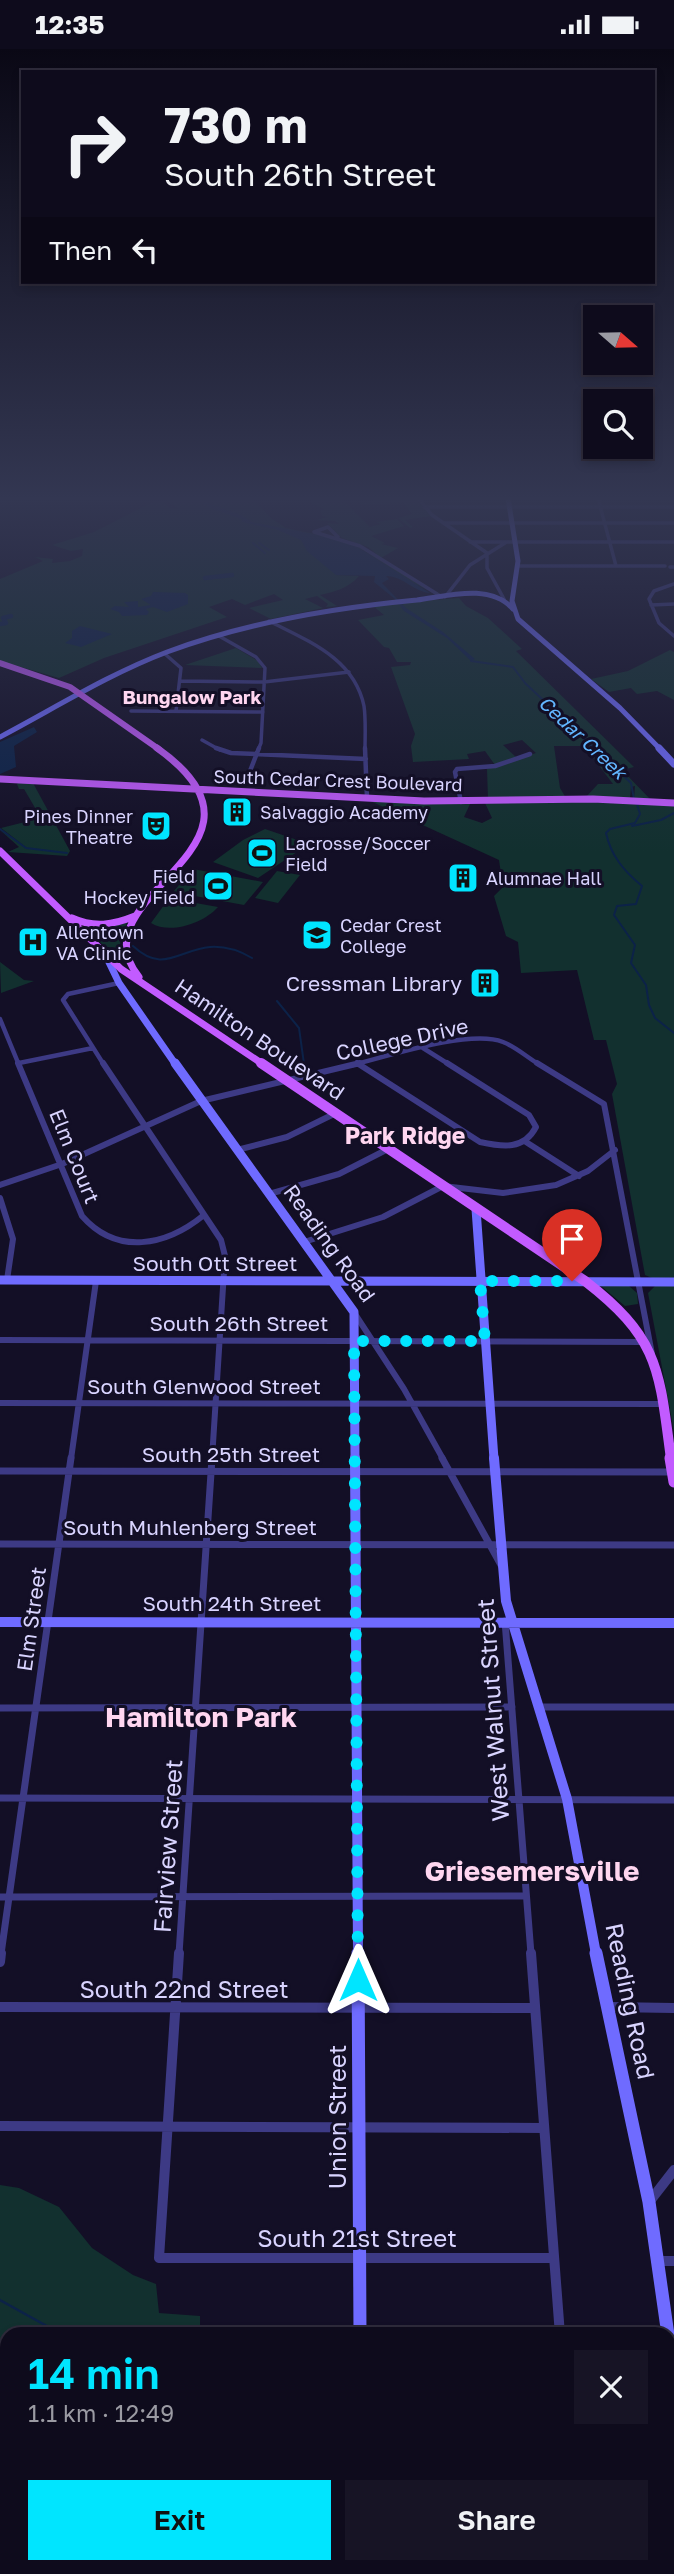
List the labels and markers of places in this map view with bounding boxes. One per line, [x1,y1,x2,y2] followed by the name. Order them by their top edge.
[220,795,254,829] building icon: Salvaggio Academy
[260,801,428,823] place label: Salvaggio Academy
[24,805,133,848] place label: Pines Dinner Theatre
[139,809,173,843] theatre icon: Pines Dinner Theatre
[285,832,431,875] place label: Lacrosse/Soccer Field
[245,836,279,870] sports icon: Lacrosse/Soccer Field
[446,861,480,895] building icon: Alumnae Hall
[84,865,195,908] place label: Field Hockey Field
[486,867,602,889] place label: Alumnae Hall
[201,869,235,903] sports icon: Field Hockey Field
[340,914,442,957] place label: Cedar Crest College
[300,918,334,952] school or university icon: Cedar Crest College
[56,921,144,964] place label: Allentown VA Clinic
[16,925,50,959] hospital icon: Allentown VA Clinic
[468,966,502,1000] building icon: Cressman Library
[286,970,462,996] place label: Cressman Library
[542,1209,602,1281] pin

